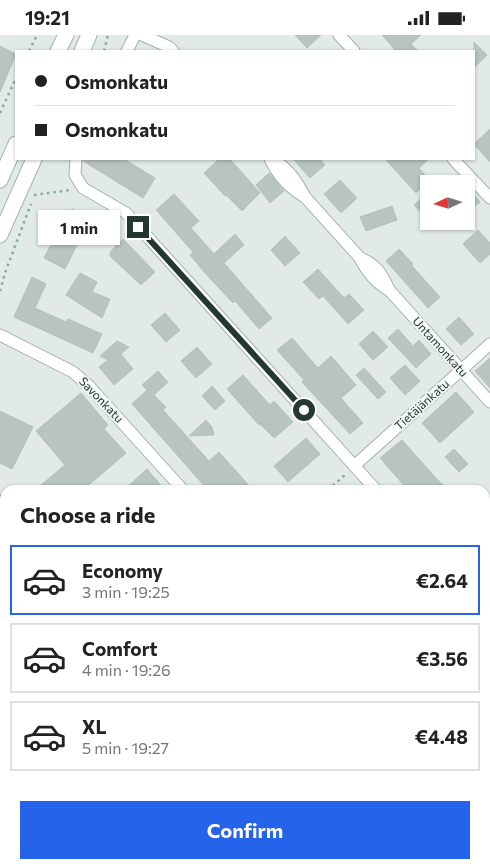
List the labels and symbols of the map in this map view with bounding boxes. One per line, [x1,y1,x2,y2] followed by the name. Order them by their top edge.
[420,175,475,230] north arrow
[38,209,120,245] callout: 1 min
[127,216,149,238] route end
[410,313,471,379] street label: Untamonkatu
[77,374,127,425] street label: Savonkatu
[391,376,452,432] street label: Tietäjänkatu
[293,399,315,421] route start

